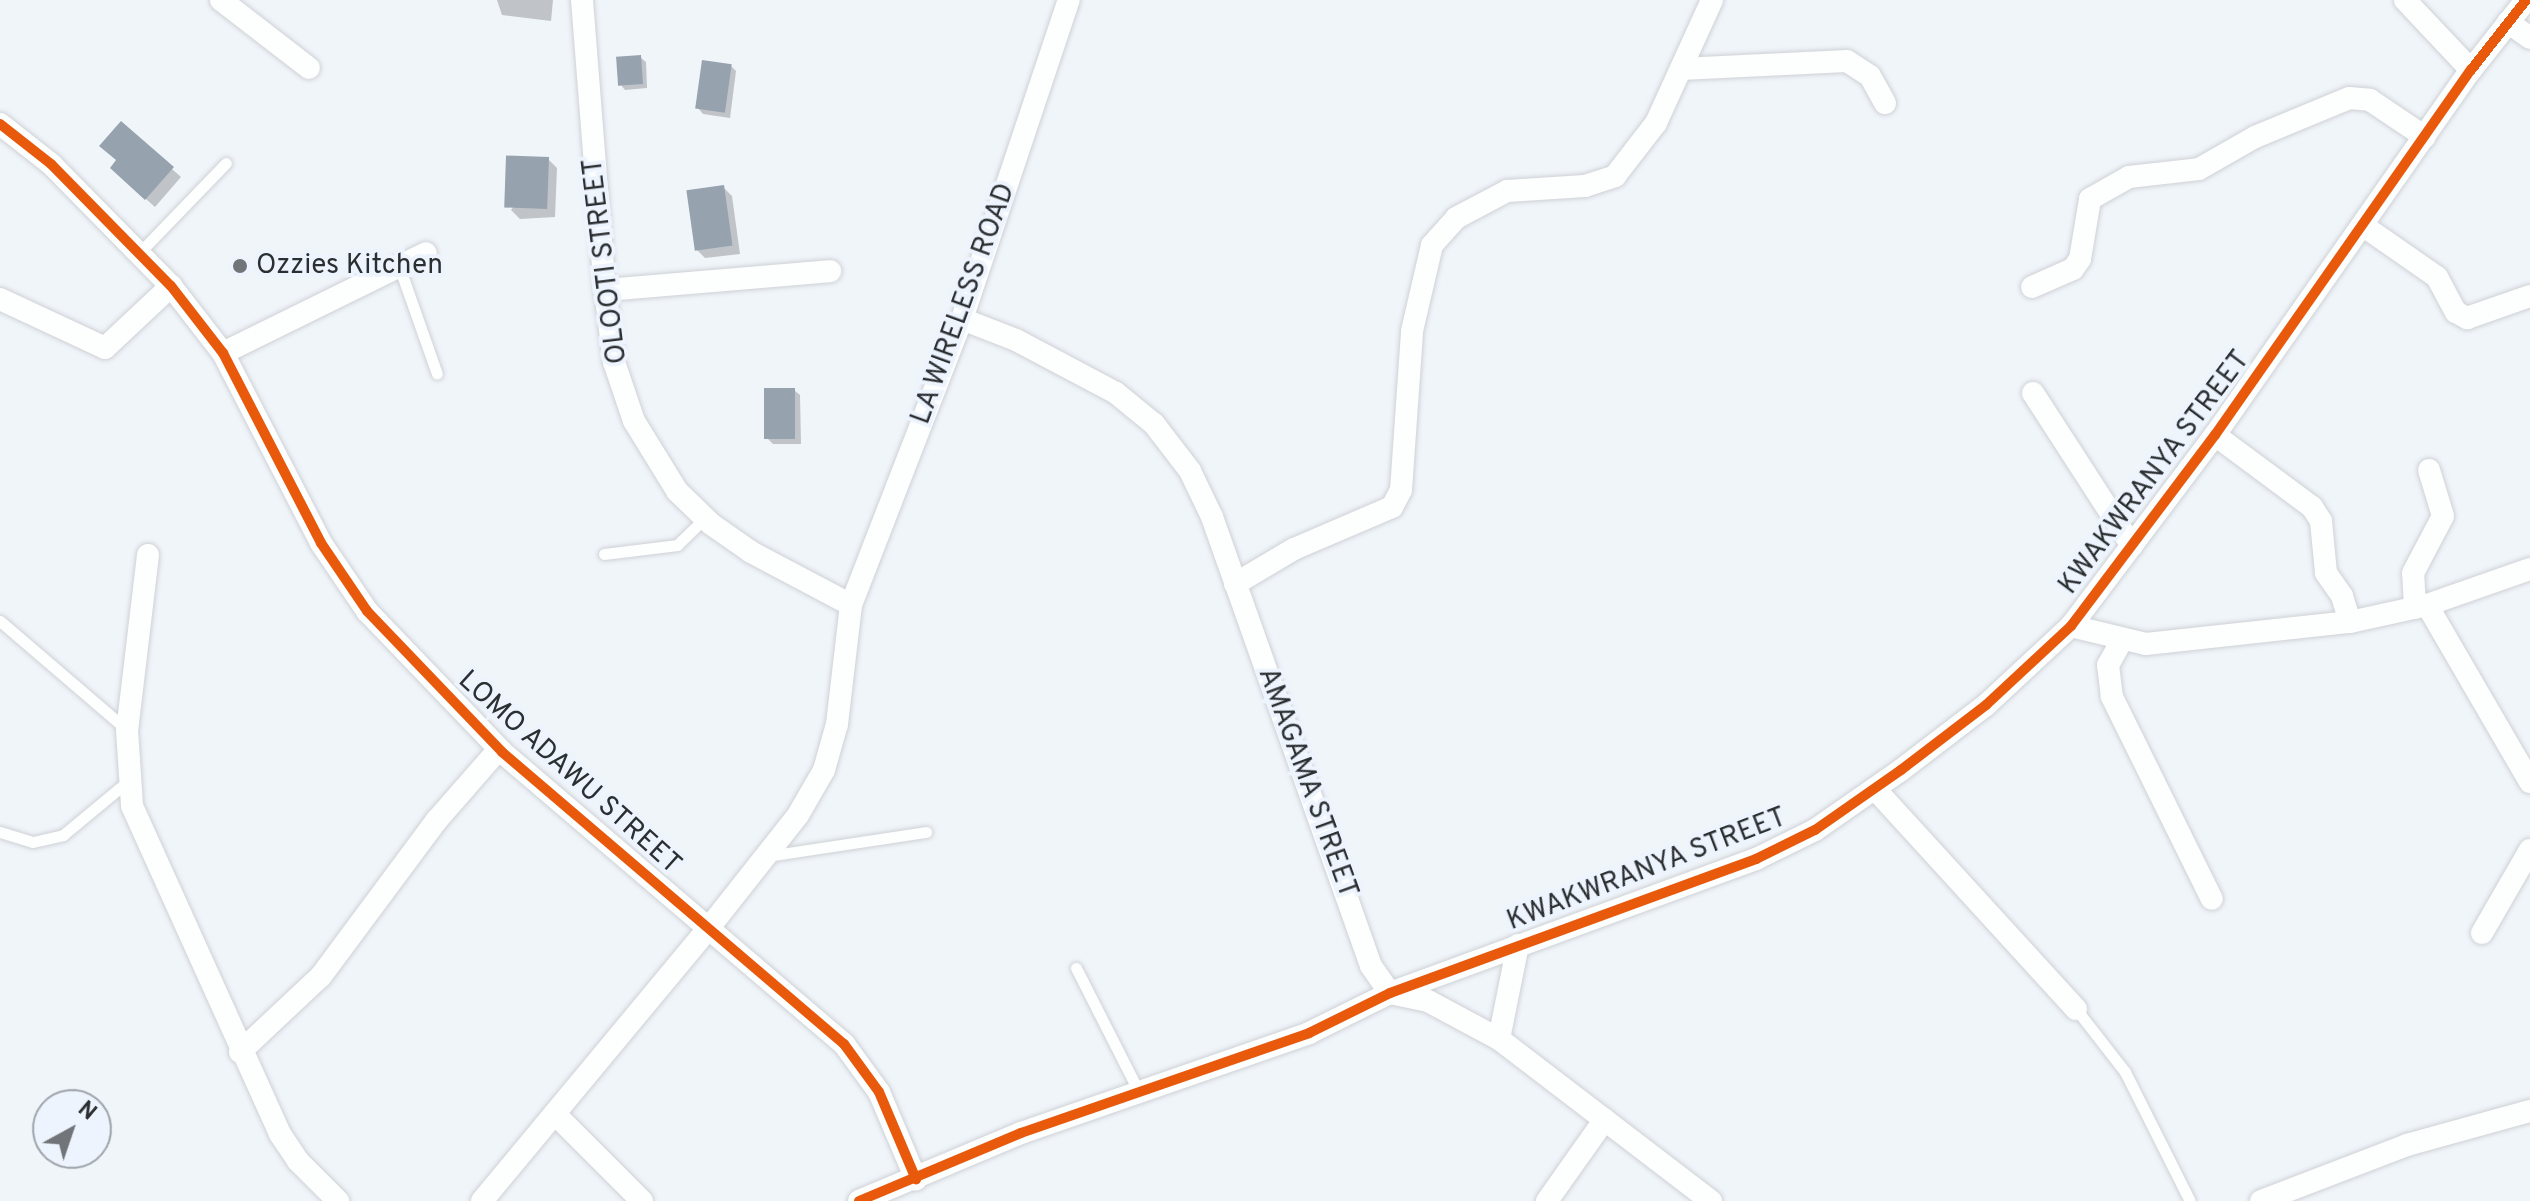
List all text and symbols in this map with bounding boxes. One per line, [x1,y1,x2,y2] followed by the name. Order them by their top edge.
[577,156,635,366] street label: OLOOTI STREET
[904,178,1024,430] street label: LA WIRELESS ROAD
[256,249,443,283] place label: Ozzies Kitchen
[231,257,249,275] marker: Ozzies Kitchen
[2052,344,2258,602] street label: KWAKWRANYA STREET
[1250,663,1364,903] street label: AMAGAMA STREET
[450,664,688,882] street label: LOMO ADAWU STREET
[1502,801,1792,939] street label: KWAKWRANYA STREET
[32,1089,112,1169] north arrow
[72,1096,101,1127] text: N

